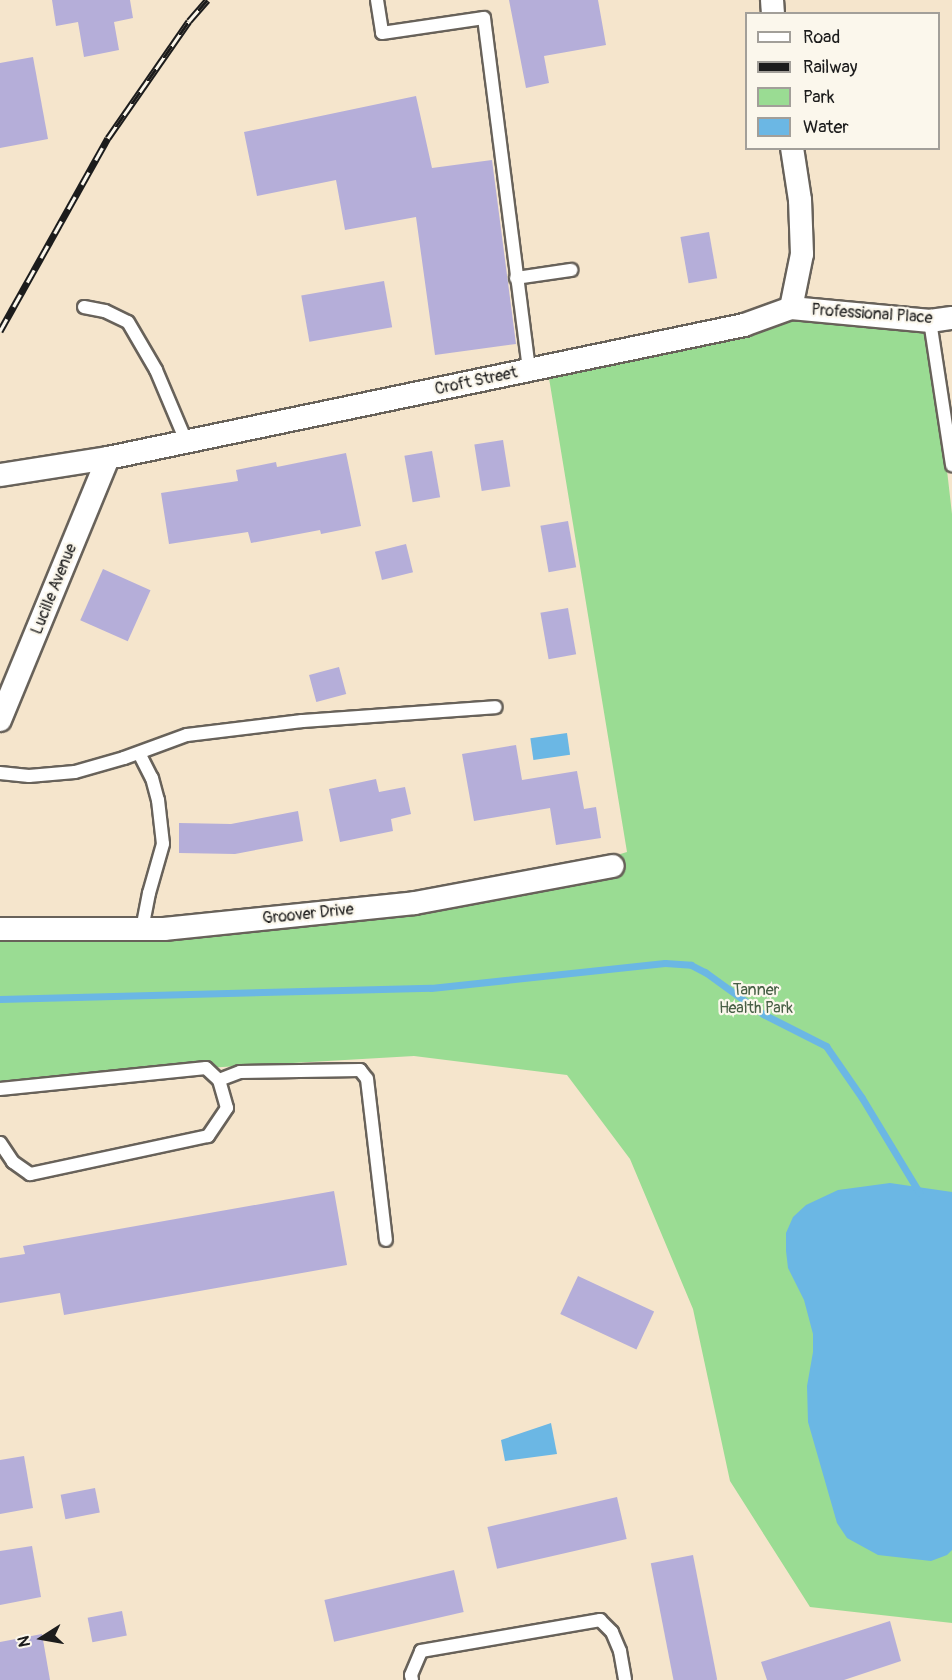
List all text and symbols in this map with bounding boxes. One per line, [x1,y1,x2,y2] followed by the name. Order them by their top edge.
[745,12,940,150] legend
[803,26,840,49] text: Road
[803,56,858,79] text: Railway
[803,86,835,109] text: Park
[803,116,849,139] text: Water
[811,300,933,328] street label: Professional Place
[433,363,519,399] street label: Croft Street
[27,541,81,637] street label: Lucille Avenue
[261,900,355,928] street label: Groover Drive
[719,980,793,1018] park label: Tanner Health Park
[12,1608,72,1668] north arrow
[13,1634,35,1649] text: N

